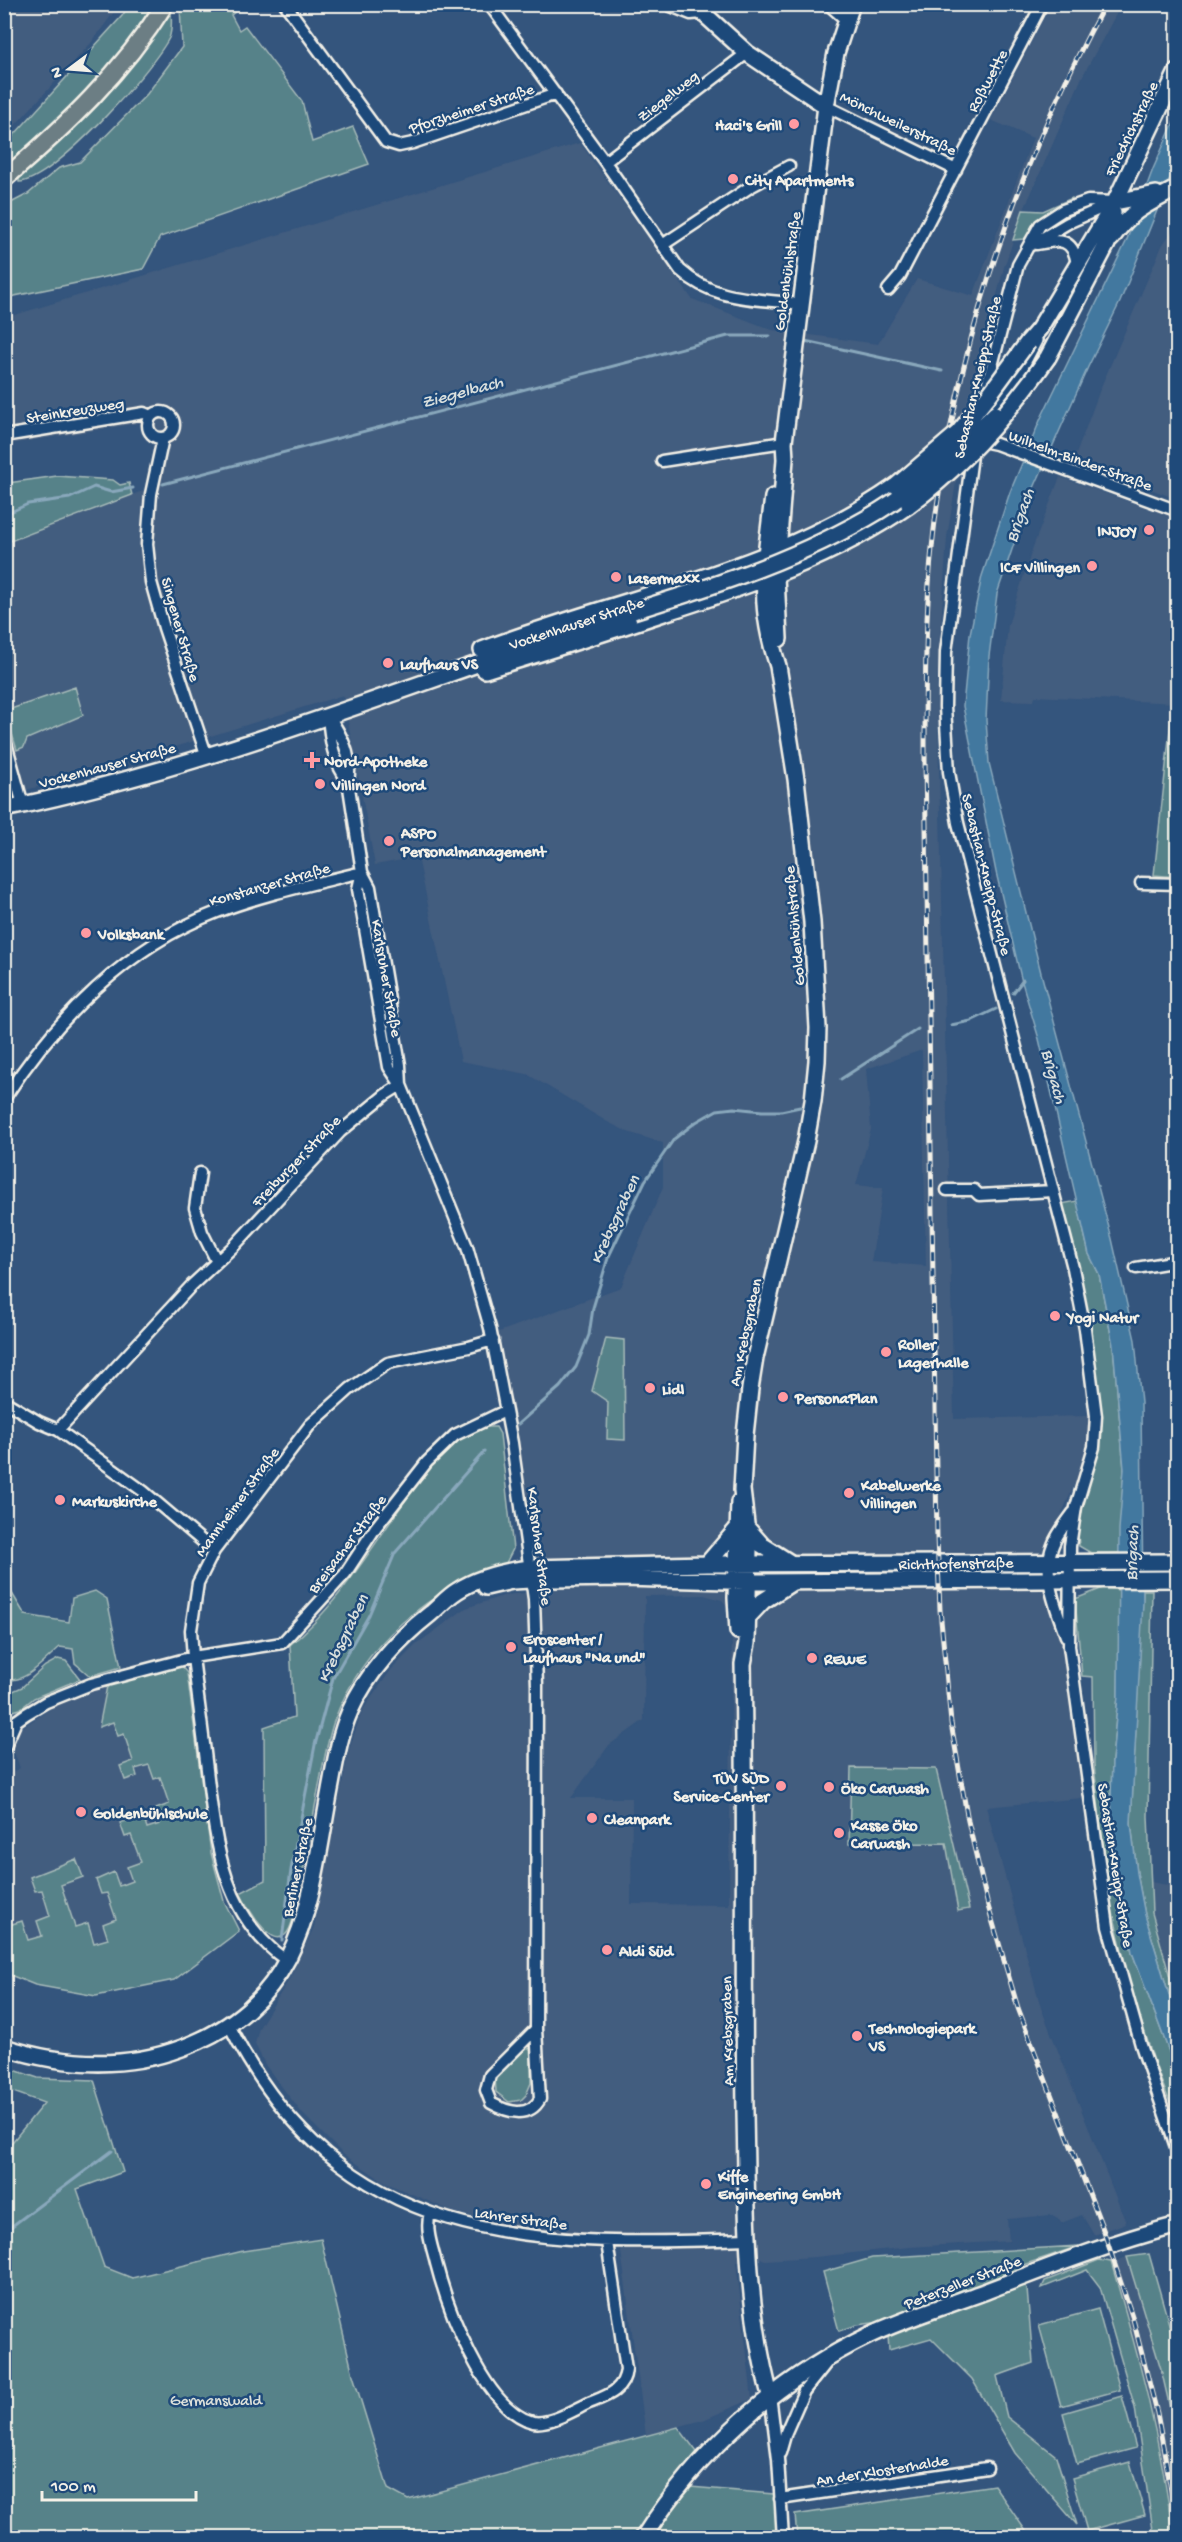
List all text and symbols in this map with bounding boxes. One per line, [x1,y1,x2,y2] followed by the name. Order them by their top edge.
[39,39,99,99] north arrow
[965,46,1014,116] street label: Roßwette
[47,64,69,80] text: N
[635,68,704,128] street label: Ziegelweg
[1102,78,1165,181] street label: Friedrichstraße
[406,81,538,140] street label: Pforzheimer Straße
[836,89,960,162] street label: Mönchweilerstraße
[787,117,801,131] marker: Haci's Grill
[715,118,782,137] place label: Haci's Grill
[726,172,740,186] marker: City Apartments
[744,173,854,192] place label: City Apartments
[772,210,807,332] street label: Goldenbühlstraße
[952,294,1007,461] street label: Sebastian-Kneipp-Straße
[420,372,506,414] water label: Ziegelbach
[25,395,126,430] street label: Steinkreuzweg
[1005,427,1155,497] street label: Wilhelm-Binder-Straße
[1002,486,1041,546] water label: Brigach
[1142,523,1156,537] marker: INJOY
[1097,524,1138,543] place label: INJOY
[1085,559,1099,573] marker: ICF Villingen
[1000,560,1080,579] place label: ICF Villingen
[609,570,623,584] marker: Lasermaxx
[628,571,700,590] place label: Lasermaxx
[155,576,203,685] street label: Singener Straße
[506,594,648,656] street label: Vockenhauser Straße
[381,656,395,670] marker: Laufhaus VS
[400,656,479,676] place label: Laufhaus VS
[37,740,179,795] street label: Vockenhauser Straße
[305,753,319,767] marker: Nord-Apotheke
[324,754,428,773] place label: Nord-Apotheke
[313,777,327,791] marker: Villingen Nord
[331,778,427,797] place label: Villingen Nord
[955,792,1014,958] street label: Sebastian-Kneipp-Straße
[400,826,547,863] place label: ASPO Personalmanagement
[382,834,396,848] marker: ASPO Personalmanagement
[207,860,333,913] street label: Konstanzer Straße
[782,864,811,986] street label: Goldenbühlstraße
[365,918,404,1039] street label: Karlsruher Straße
[79,926,93,940] marker: Volksbank
[97,927,166,946] place label: Volksbank
[1035,1047,1070,1106] water label: Brigach
[248,1112,347,1213] street label: Freiburger Straße
[587,1172,646,1268] water label: Krebsgraben
[727,1277,768,1388] street label: Am Krebsgraben
[1048,1309,1062,1323] marker: Yogi Natur
[1065,1310,1140,1329] place label: Yogi Natur
[897,1337,969,1374] place label: Roller Lagerhalle
[879,1345,893,1359] marker: Roller Lagerhalle
[643,1381,657,1395] marker: Lidl
[662,1382,685,1401] place label: Lidl
[776,1390,790,1404] marker: PersonaPlan
[794,1391,878,1410] place label: PersonaPlan
[193,1444,285,1562] street label: Mannheimer Straße
[860,1478,941,1515] place label: Kabelwerke Villingen
[521,1486,554,1607] street label: Karlsruher Straße
[842,1486,856,1500] marker: Kabelwerke Villingen
[305,1491,393,1599] street label: Breisacher Straße
[53,1493,67,1507] marker: Markuskirche
[72,1494,157,1513] place label: Markuskirche
[1122,1525,1145,1581] water label: Brigach
[898,1555,1014,1576] street label: Richthofenstraße
[314,1591,375,1687] water label: Krebsgraben
[523,1632,646,1669] place label: Eroscenter / Laufhaus "Na und"
[504,1640,518,1654] marker: Eroscenter / Laufhaus "Na und"
[805,1651,819,1665] marker: REWE
[823,1652,867,1671] place label: REWE
[673,1771,771,1808] place label: TÜV SÜD Service-Center
[774,1779,788,1793] marker: TÜV SÜD Service-Center
[822,1780,836,1794] marker: Öko Carwash
[841,1781,929,1800] place label: Öko Carwash
[1091,1782,1136,1950] street label: Sebastian-Kneipp-Straße
[74,1805,88,1819] marker: Goldenbühlschule
[93,1806,208,1825] place label: Goldenbühlschule
[585,1811,599,1825] marker: Cleanpark
[603,1812,672,1831] place label: Cleanpark
[279,1816,319,1920] street label: Berliner Straße
[850,1818,918,1855] place label: Kasse Öko Carwash
[832,1826,846,1840] marker: Kasse Öko Carwash
[600,1943,614,1957] marker: Aldi Süd
[618,1944,675,1963] place label: Aldi Süd
[719,1976,740,2086] street label: Am Krebsgraben
[867,2021,977,2058] place label: Technologiepark VS
[850,2029,864,2043] marker: Technologiepark VS
[717,2168,842,2206] place label: Kiffe Engineering GmbH
[699,2177,713,2191] marker: Kiffe Engineering GmbH
[473,2205,569,2236] street label: Lahrer Straße
[901,2253,1025,2316] street label: Peterzeller Straße
[170,2393,264,2412] park label: Germanswald
[815,2453,951,2492] street label: An der Klosterhalde
[42,2464,196,2502] scale bar
[50,2477,96,2498] text: 100 m

